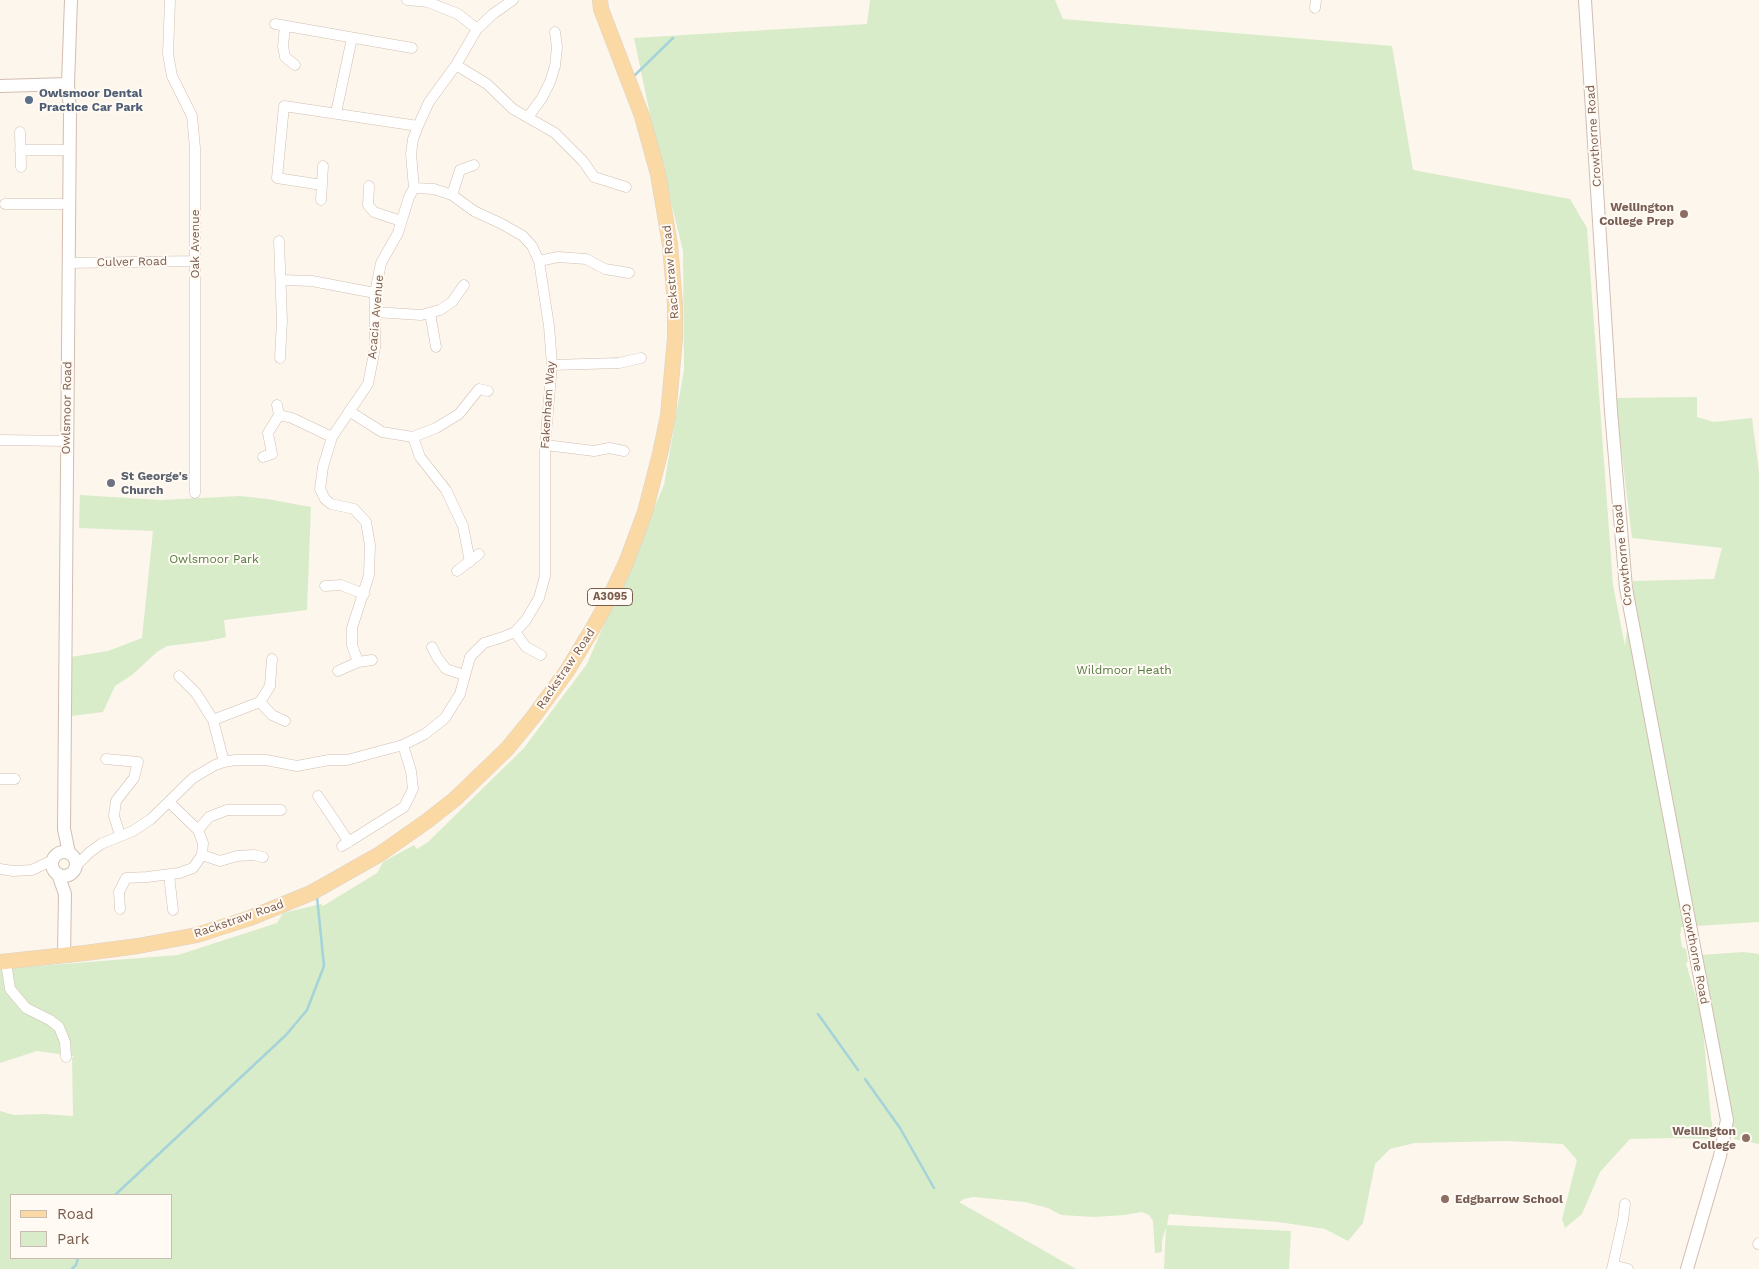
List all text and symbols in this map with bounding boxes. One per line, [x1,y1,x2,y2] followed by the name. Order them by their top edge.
[1583,84,1605,188] street label: Crowthorne Road
[39,86,143,114] place label: Owlsmoor Dental Practice Car Park
[23,94,35,106] marker: Owlsmoor Dental Practice Car Park
[1599,200,1674,228] place label: Wellington College Prep
[1678,208,1690,220] marker: Wellington College Prep
[188,209,202,279] street label: Oak Avenue
[660,224,682,320] street label: Rackstraw Road
[97,254,167,270] street label: Culver Road
[365,274,387,360] street label: Acacia Avenue
[59,361,75,455] street label: Owlsmoor Road
[538,361,558,449] street label: Fakenham Way
[121,469,188,497] place label: St George's Church
[105,477,117,489] marker: St George's Church
[1610,503,1636,607] street label: Crowthorne Road
[169,552,259,566] park label: Owlsmoor Park
[588,588,632,606] road number: A3095
[534,626,598,712] street label: Rackstraw Road
[1076,663,1172,677] park label: Wildmoor Heath
[192,897,286,941] street label: Rackstraw Road
[1678,902,1712,1006] street label: Crowthorne Road
[1672,1124,1736,1152] place label: Wellington College
[1740,1132,1752,1144] marker: Wellington College
[1455,1192,1563,1206] place label: Edgbarrow School
[1439,1193,1451,1205] marker: Edgbarrow School
[10,1194,172,1259] legend
[57,1205,94,1223] text: Road
[57,1230,89,1248] text: Park

